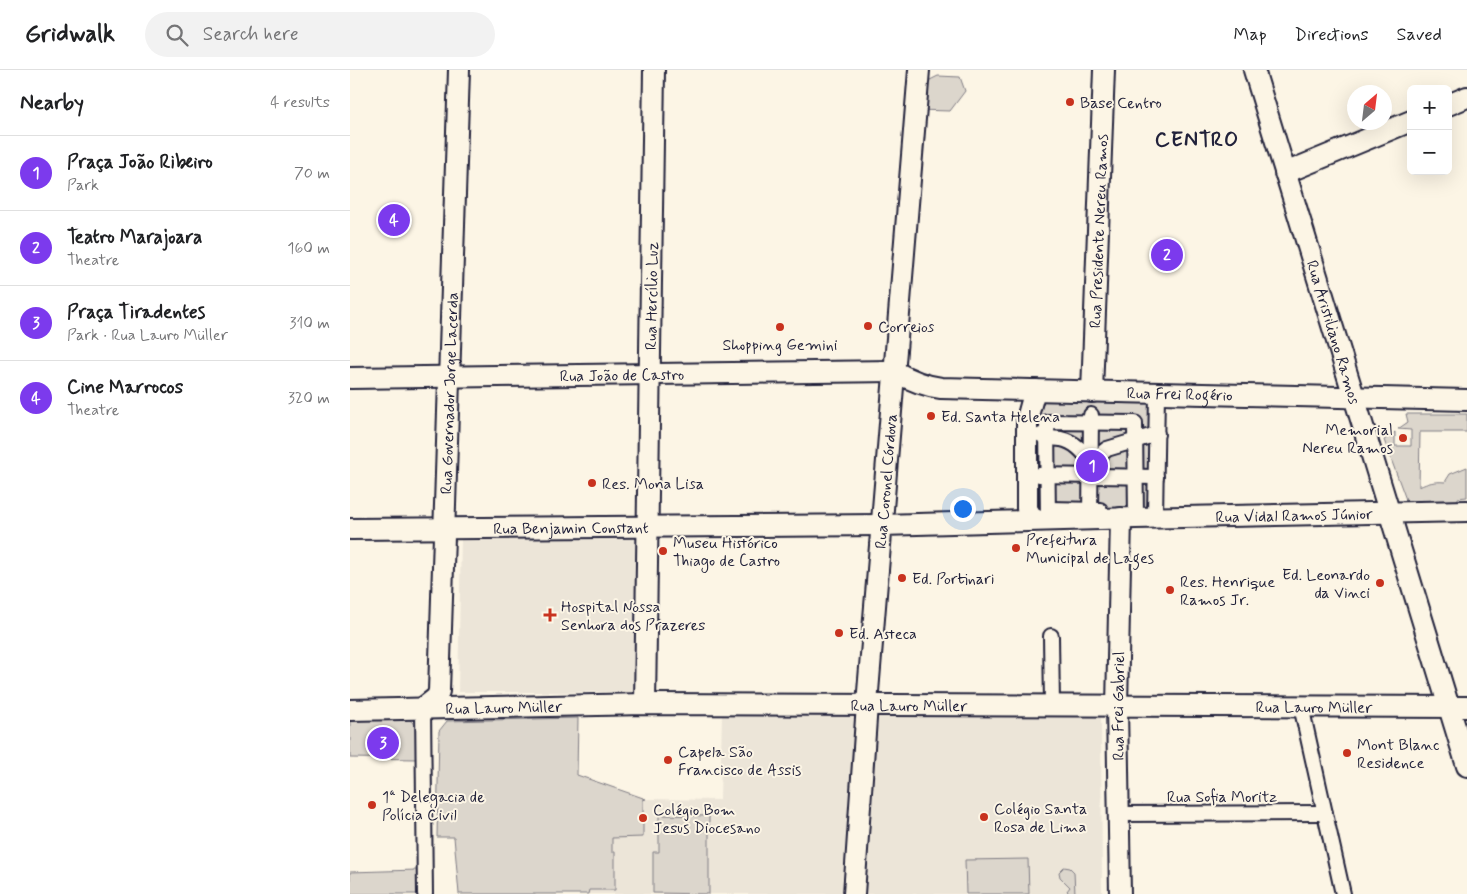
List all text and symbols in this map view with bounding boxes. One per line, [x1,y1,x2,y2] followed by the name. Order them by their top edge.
[145,12,495,57] search box
[25,19,115,50] text: Gridwalk
[163,21,191,49] icon: search
[203,22,298,47] text: Search here
[1234,23,1267,47] text: Map
[1295,23,1369,47] text: Directions
[1397,23,1442,47] text: Saved
[1347,85,1392,130] north arrow
[1407,85,1452,175] map controls
[1407,85,1452,130] button: +
[20,89,84,117] text: Nearby
[270,92,330,113] text: 4 results
[1080,93,1162,114] place label: Base Centro
[1064,96,1076,108] marker: Base Centro
[1155,126,1239,154] district label: CENTRO
[1407,130,1452,175] button: −
[1085,134,1114,329] street label: Rua Presidente Nereu Ramos
[67,150,213,175] text: Praça João Ribeiro
[32,163,40,184] text: 1
[294,163,330,184] text: 70 m
[67,175,99,196] text: Park
[378,201,410,239] pin: 4
[67,225,202,250] text: Teatro Marajoara
[1151,236,1183,274] pin: 2
[32,238,40,259] text: 2
[287,238,330,259] text: 160 m
[641,241,664,350] street label: Rua Hercílio Luz
[67,250,119,271] text: Theatre
[1301,258,1365,407] street label: Rua Aristiliano Ramos
[436,292,464,495] street label: Rua Governador Jorge Lacerda
[67,300,205,325] text: Praça Tiradentes
[32,313,40,334] text: 3
[289,313,330,334] text: 310 m
[878,317,934,338] place label: Correios
[862,320,874,332] marker: Correios
[774,321,786,333] marker: Shopping Gemini
[67,325,228,346] text: Park · Rua Lauro Müller
[722,335,838,356] place label: Shopping Gemini
[560,365,685,387] street label: Rua João de Castro
[67,375,183,400] text: Cine Marrocos
[1126,383,1233,407] street label: Rua Frei Rogério
[31,388,41,409] text: 4
[288,388,330,409] text: 320 m
[67,400,119,421] text: Theatre
[941,407,1060,428] place label: Ed. Santa Helena
[925,410,937,422] marker: Ed. Santa Helena
[871,413,903,550] street label: Rua Coronel Córdova
[1302,420,1393,459] place label: Memorial Nereu Ramos
[1397,432,1409,444] marker: Memorial Nereu Ramos
[1076,447,1108,485] pin: 1
[602,474,704,495] place label: Res. Mona Lisa
[586,477,598,489] marker: Res. Mona Lisa
[950,496,976,522] your location
[1215,504,1373,528] street label: Rua Vidal Ramos Júnior
[493,518,649,540] street label: Rua Benjamin Constant
[1026,530,1154,570] place label: Prefeitura Municipal de Lages
[673,533,780,573] place label: Museu Histórico Thiago de Castro
[1010,542,1022,554] marker: Prefeitura Municipal de Lages
[657,545,669,557] marker: Museu Histórico Thiago de Castro
[1282,565,1370,604] place label: Ed. Leonardo da Vinci
[912,569,994,590] place label: Ed. Portinari
[896,572,908,584] marker: Ed. Portinari
[1180,572,1275,611] place label: Res. Henrique Ramos Jr.
[1374,577,1386,589] marker: Ed. Leonardo da Vinci
[1164,584,1176,596] marker: Res. Henrique Ramos Jr.
[561,597,705,636] place label: Hospital Nossa Senhora dos Prazeres
[543,608,557,622] marker: Hospital Nossa Senhora dos Prazeres
[849,624,917,645] place label: Ed. Asteca
[833,627,845,639] marker: Ed. Asteca
[1108,651,1130,761] street label: Rua Frei Gabriel
[850,696,968,717] street label: Rua Lauro Müller
[445,697,563,720] street label: Rua Lauro Müller
[1255,697,1373,719] street label: Rua Lauro Müller
[367,724,399,762] pin: 3
[1357,735,1440,774] place label: Mont Blanc Residence
[678,742,801,781] place label: Capela São Francisco de Assis
[1341,747,1353,759] marker: Mont Blanc Residence
[662,754,674,766] marker: Capela São Francisco de Assis
[382,787,485,826] place label: 1ª Delegacia de Polícia Civil
[1167,787,1277,808] street label: Rua Sofia Moritz
[366,799,378,811] marker: 1ª Delegacia de Polícia Civil
[994,799,1087,838] place label: Colégio Santa Rosa de Lima
[653,800,761,839] place label: Colégio Bom Jesus Diocesano
[978,811,990,823] marker: Colégio Santa Rosa de Lima
[637,812,649,824] marker: Colégio Bom Jesus Diocesano

